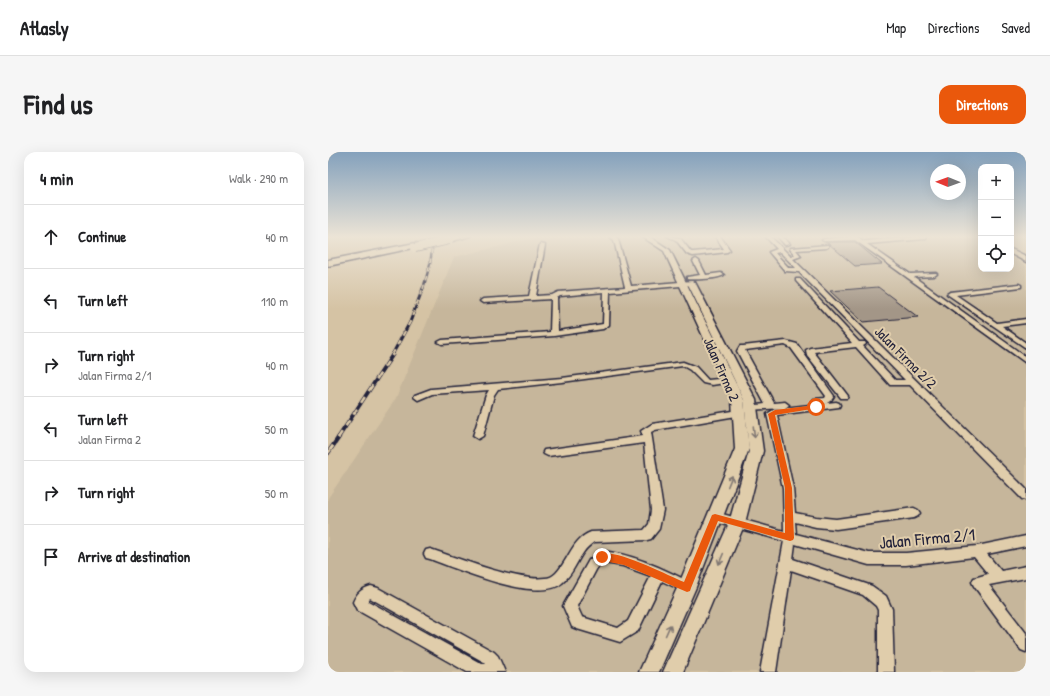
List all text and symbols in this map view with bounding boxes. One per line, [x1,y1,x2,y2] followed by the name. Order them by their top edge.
[20,15,69,41] text: Atlasly
[886,18,906,37] text: Map
[928,18,979,37] text: Directions
[1001,18,1030,37] text: Saved
[24,85,93,123] text: Find us
[939,85,1026,124] button: Directions
[930,164,966,200] north arrow
[978,164,1014,272] map controls
[978,164,1014,200] button: +
[40,167,73,190] text: 4 min
[229,169,288,187] text: Walk · 290 m
[978,200,1014,236] button: −
[40,226,62,248] icon: ahead
[78,226,126,247] text: Continue
[265,228,288,246] text: 40 m
[978,236,1014,272] button: locate
[40,290,62,312] icon: left
[78,290,128,311] text: Turn left
[261,292,288,310] text: 110 m
[871,322,941,392] street label: Jalan Firma 2/2
[699,334,745,404] street label: Jalan Firma 2
[78,345,134,366] text: Turn right
[40,354,62,376] icon: right
[265,356,288,374] text: 40 m
[78,366,151,384] text: Jalan Firma 2/1
[807,398,825,416] route start
[78,409,128,430] text: Turn left
[40,418,62,440] icon: left
[265,420,288,438] text: 50 m
[750,425,757,438] one-way arrow
[78,430,141,448] text: Jalan Firma 2
[726,475,734,487] one-way arrow
[40,482,62,504] icon: right
[78,482,134,503] text: Turn right
[265,484,288,502] text: 50 m
[878,522,976,554] street label: Jalan Firma 2/1
[40,546,62,568] icon: arrive
[78,546,190,567] text: Arrive at destination
[593,548,611,566] route end
[717,553,725,565] one-way arrow
[664,624,672,636] one-way arrow

